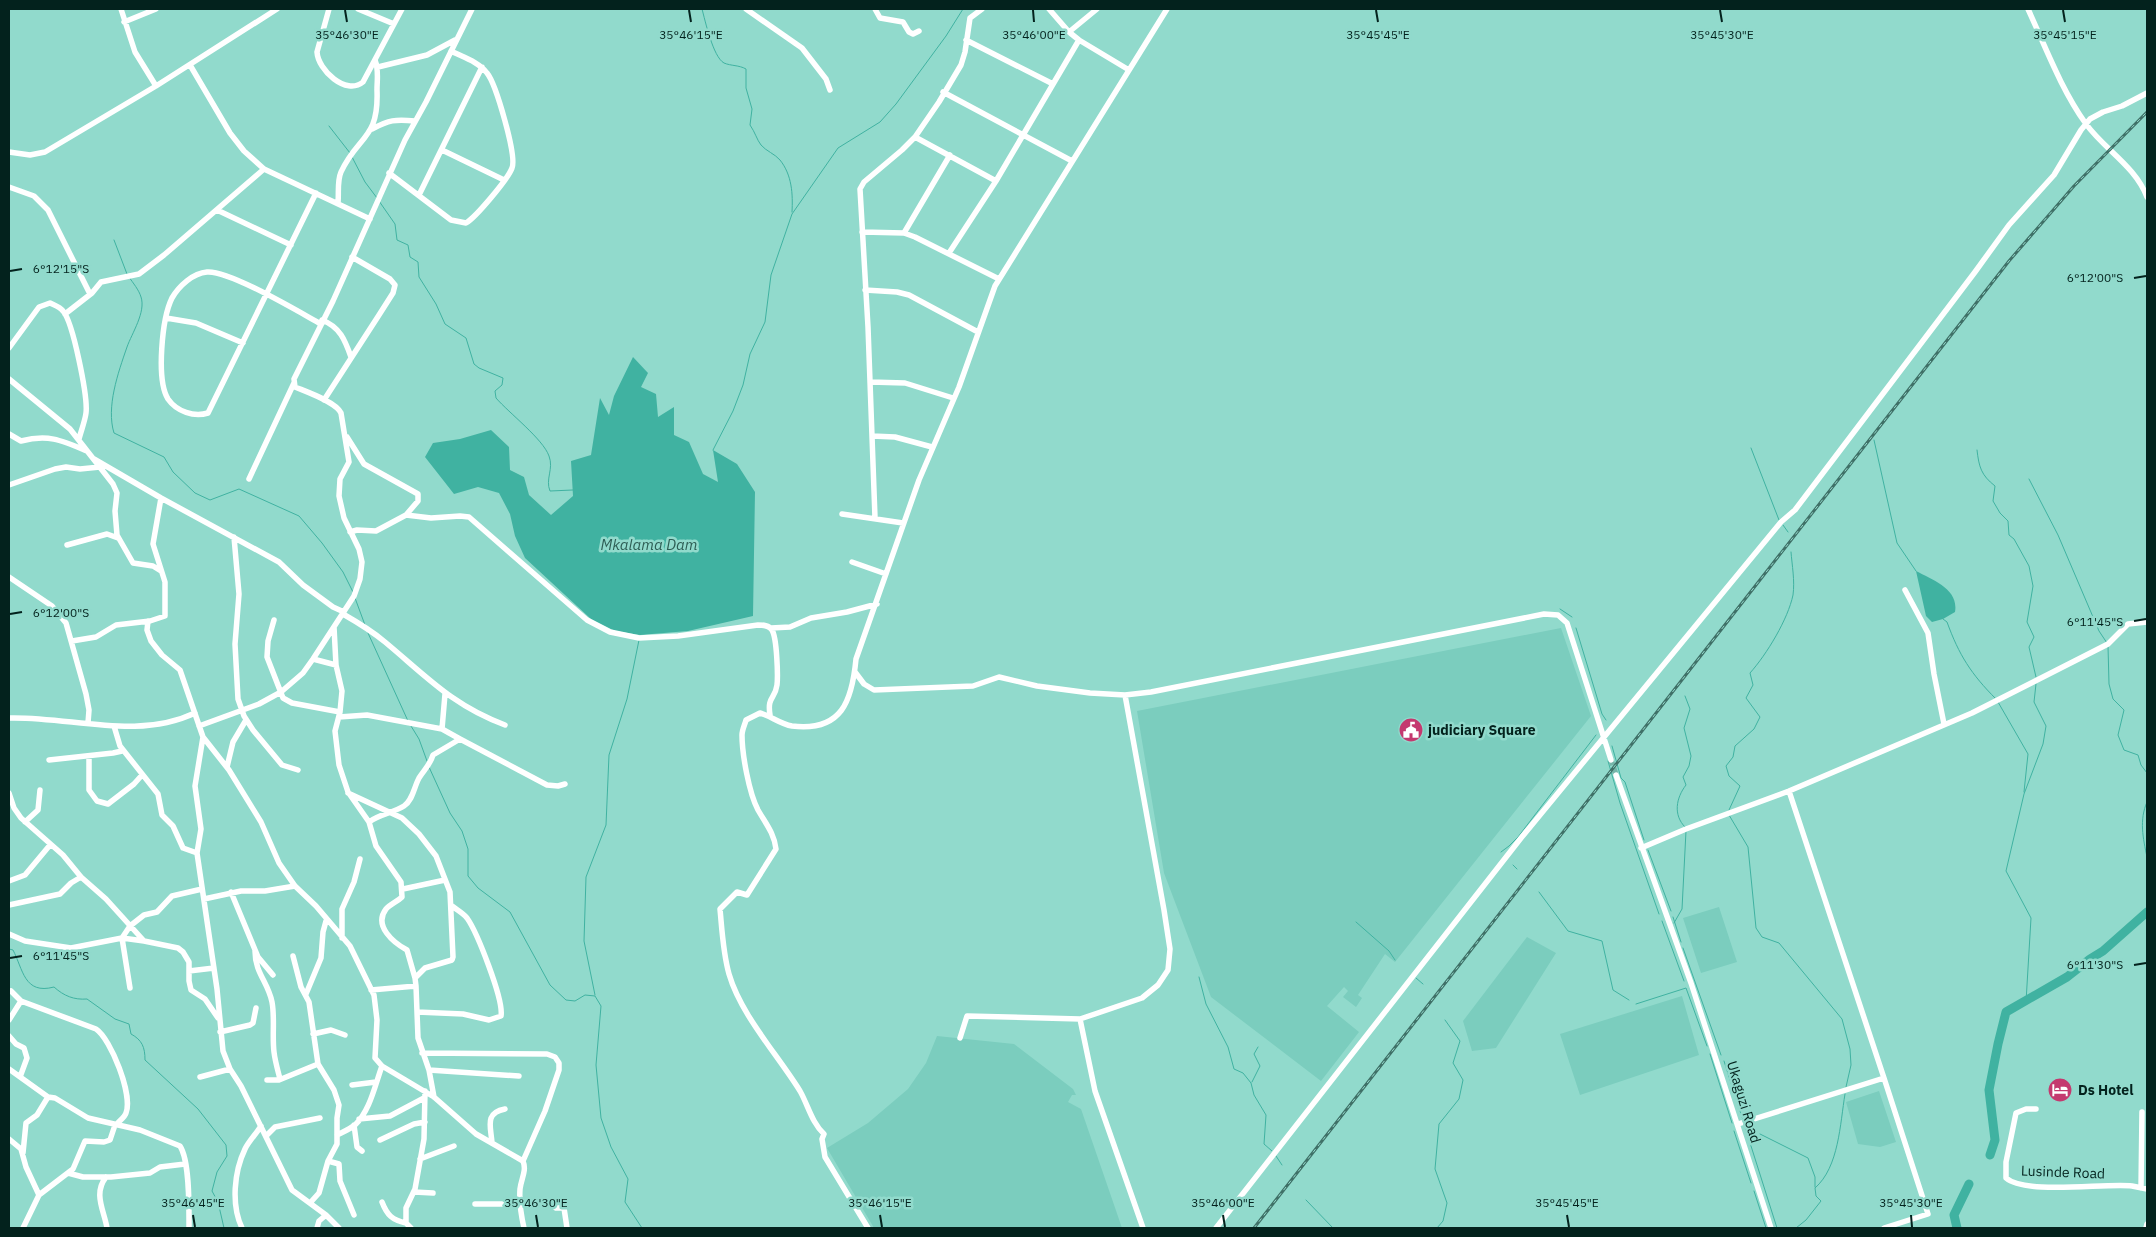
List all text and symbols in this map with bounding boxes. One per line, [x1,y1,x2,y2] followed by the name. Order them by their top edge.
[315,27,379,42] text: 35°46'30"E
[659,27,723,42] text: 35°46'15"E
[1002,27,1066,42] text: 35°46'00"E
[1346,27,1410,42] text: 35°45'45"E
[1690,27,1754,42] text: 35°45'30"E
[2033,27,2097,42] text: 35°45'15"E
[33,261,89,276] text: 6°12'15"S
[2067,270,2123,285] text: 6°12'00"S
[601,535,697,554] water label: Mkalama Dam
[33,605,89,620] text: 6°12'00"S
[2067,614,2123,629] text: 6°11'45"S
[1398,717,1424,743] public building icon: judiciary Square
[1427,721,1536,739] place label: judiciary Square
[33,948,89,963] text: 6°11'45"S
[2067,957,2123,972] text: 6°11'30"S
[1723,1059,1765,1145] street label: Ukaguzi Road
[2047,1077,2073,1103] hotel icon: Ds Hotel
[2078,1081,2133,1099] place label: Ds Hotel
[2021,1162,2105,1182] street label: Lusinde Road
[161,1195,225,1210] text: 35°46'45"E
[504,1195,568,1210] text: 35°46'30"E
[848,1195,912,1210] text: 35°46'15"E
[1191,1195,1255,1210] text: 35°46'00"E
[1535,1195,1599,1210] text: 35°45'45"E
[1879,1195,1943,1210] text: 35°45'30"E

